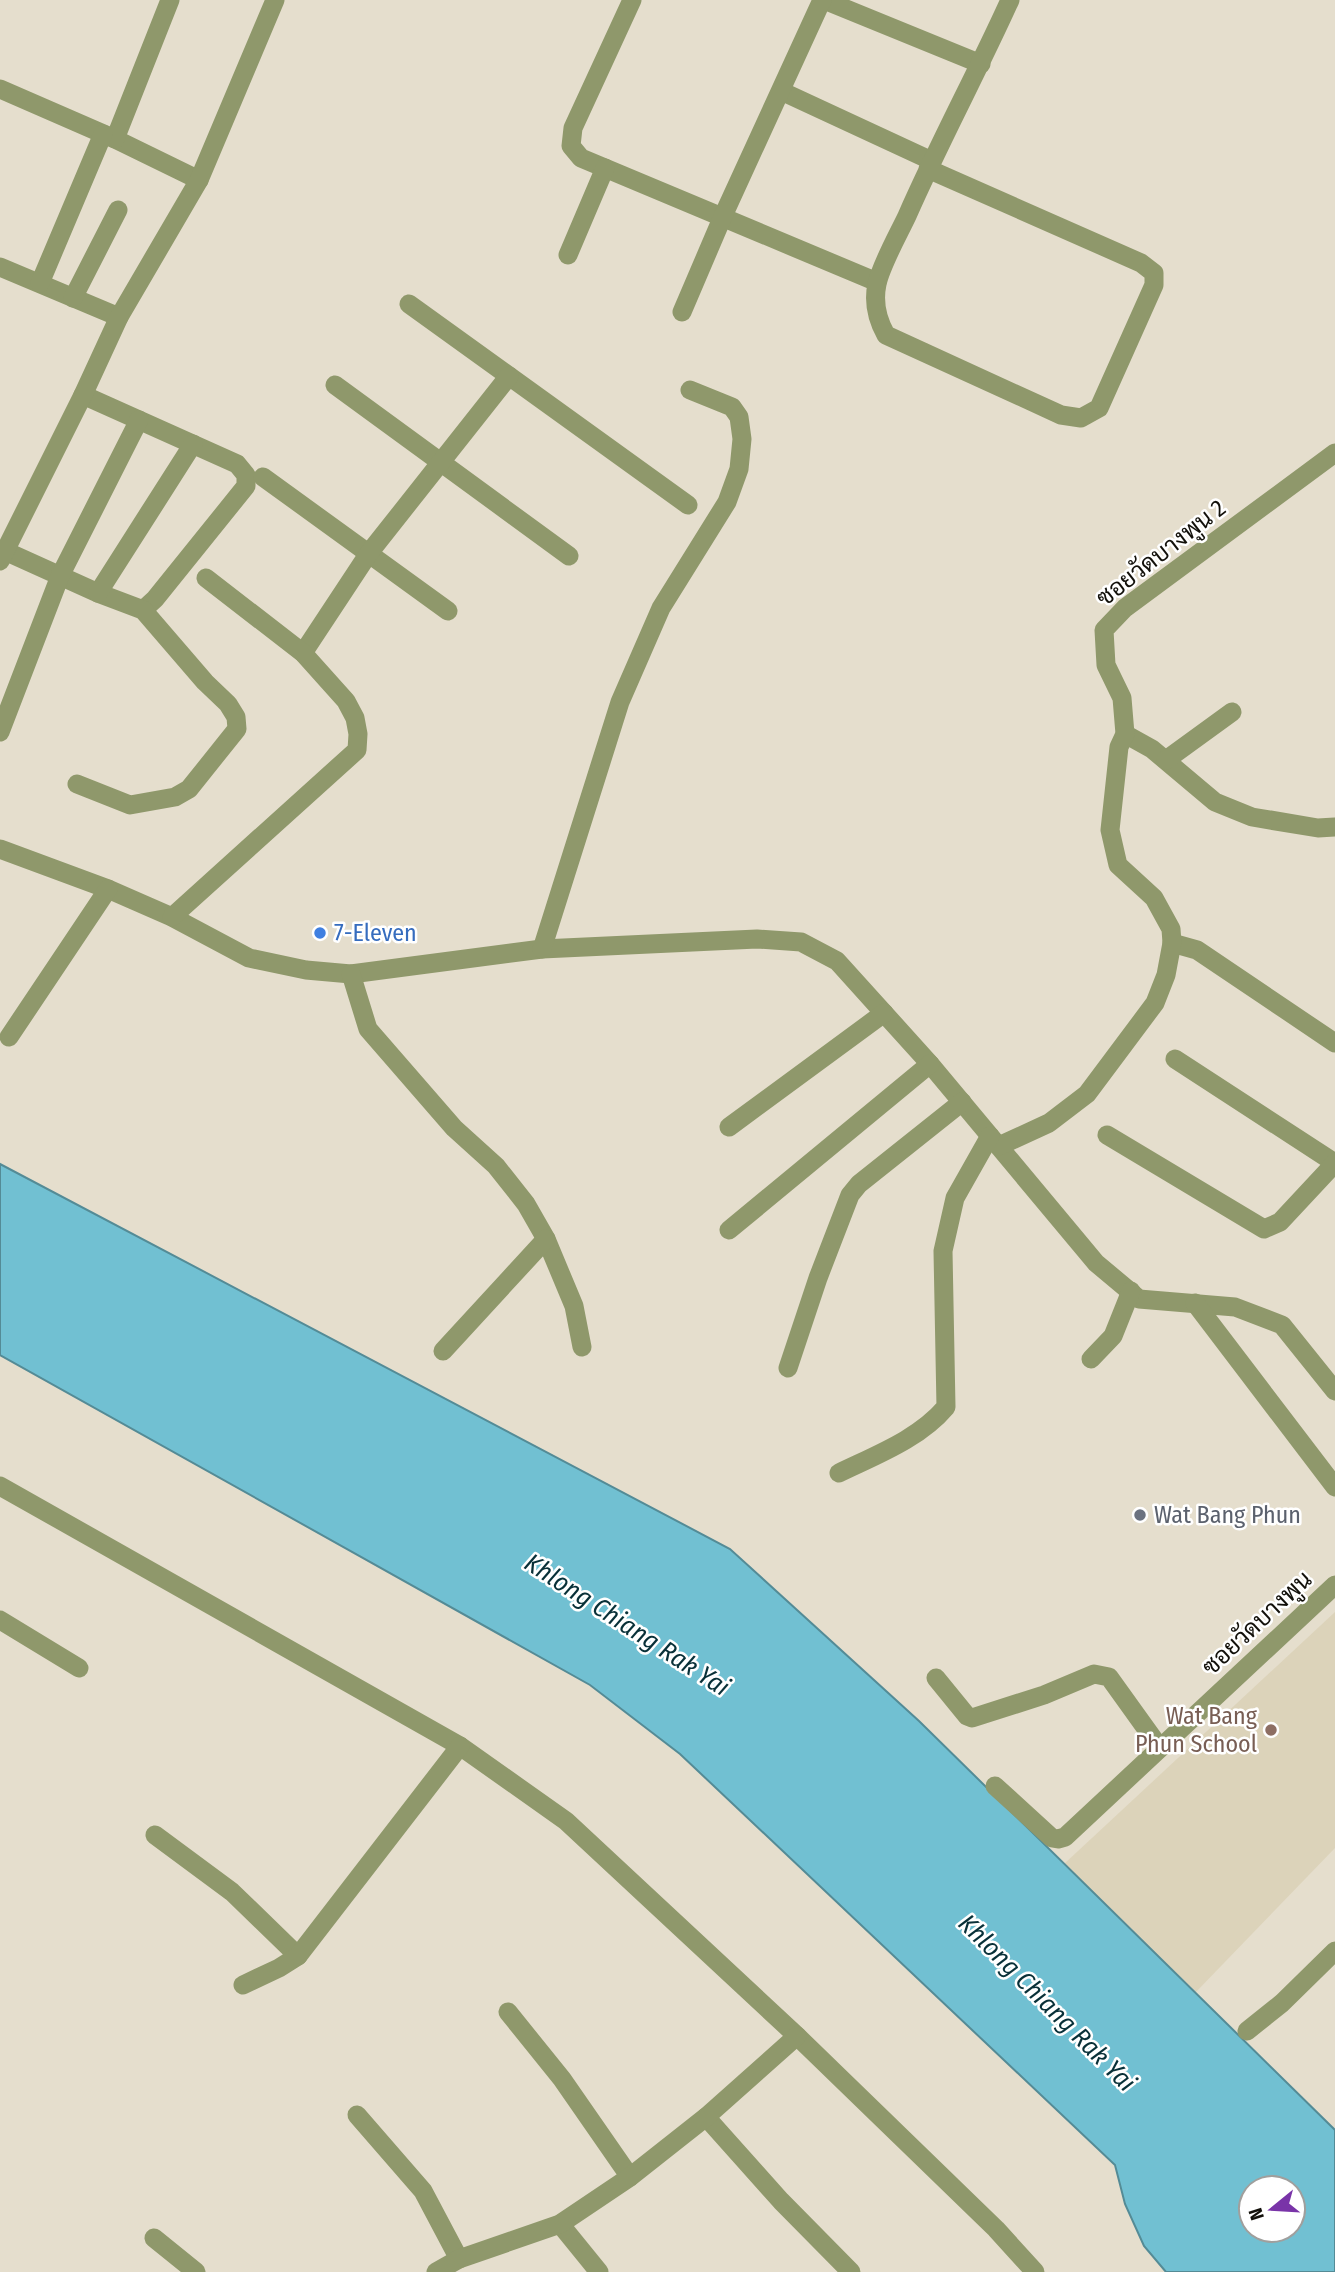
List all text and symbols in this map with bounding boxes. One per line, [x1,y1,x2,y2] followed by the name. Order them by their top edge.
[1091,494,1233,614] street label: ซอยวัดบางพูน 2
[334,919,417,947] place label: 7-Eleven
[312,925,328,941] marker: 7-Eleven
[1154,1501,1301,1529] place label: Wat Bang Phun
[1132,1507,1148,1523] marker: Wat Bang Phun
[519,1547,736,1703] water label: Khlong Chiang Rak Yai
[1196,1565,1320,1683] street label: ซอยวัดบางพูน
[1135,1702,1258,1758] place label: Wat Bang Phun School
[1263,1722,1279,1738] marker: Wat Bang Phun School
[952,1908,1142,2098] water label: Khlong Chiang Rak Yai
[1237,2174,1307,2244] north arrow
[1244,2205,1269,2223] text: N

